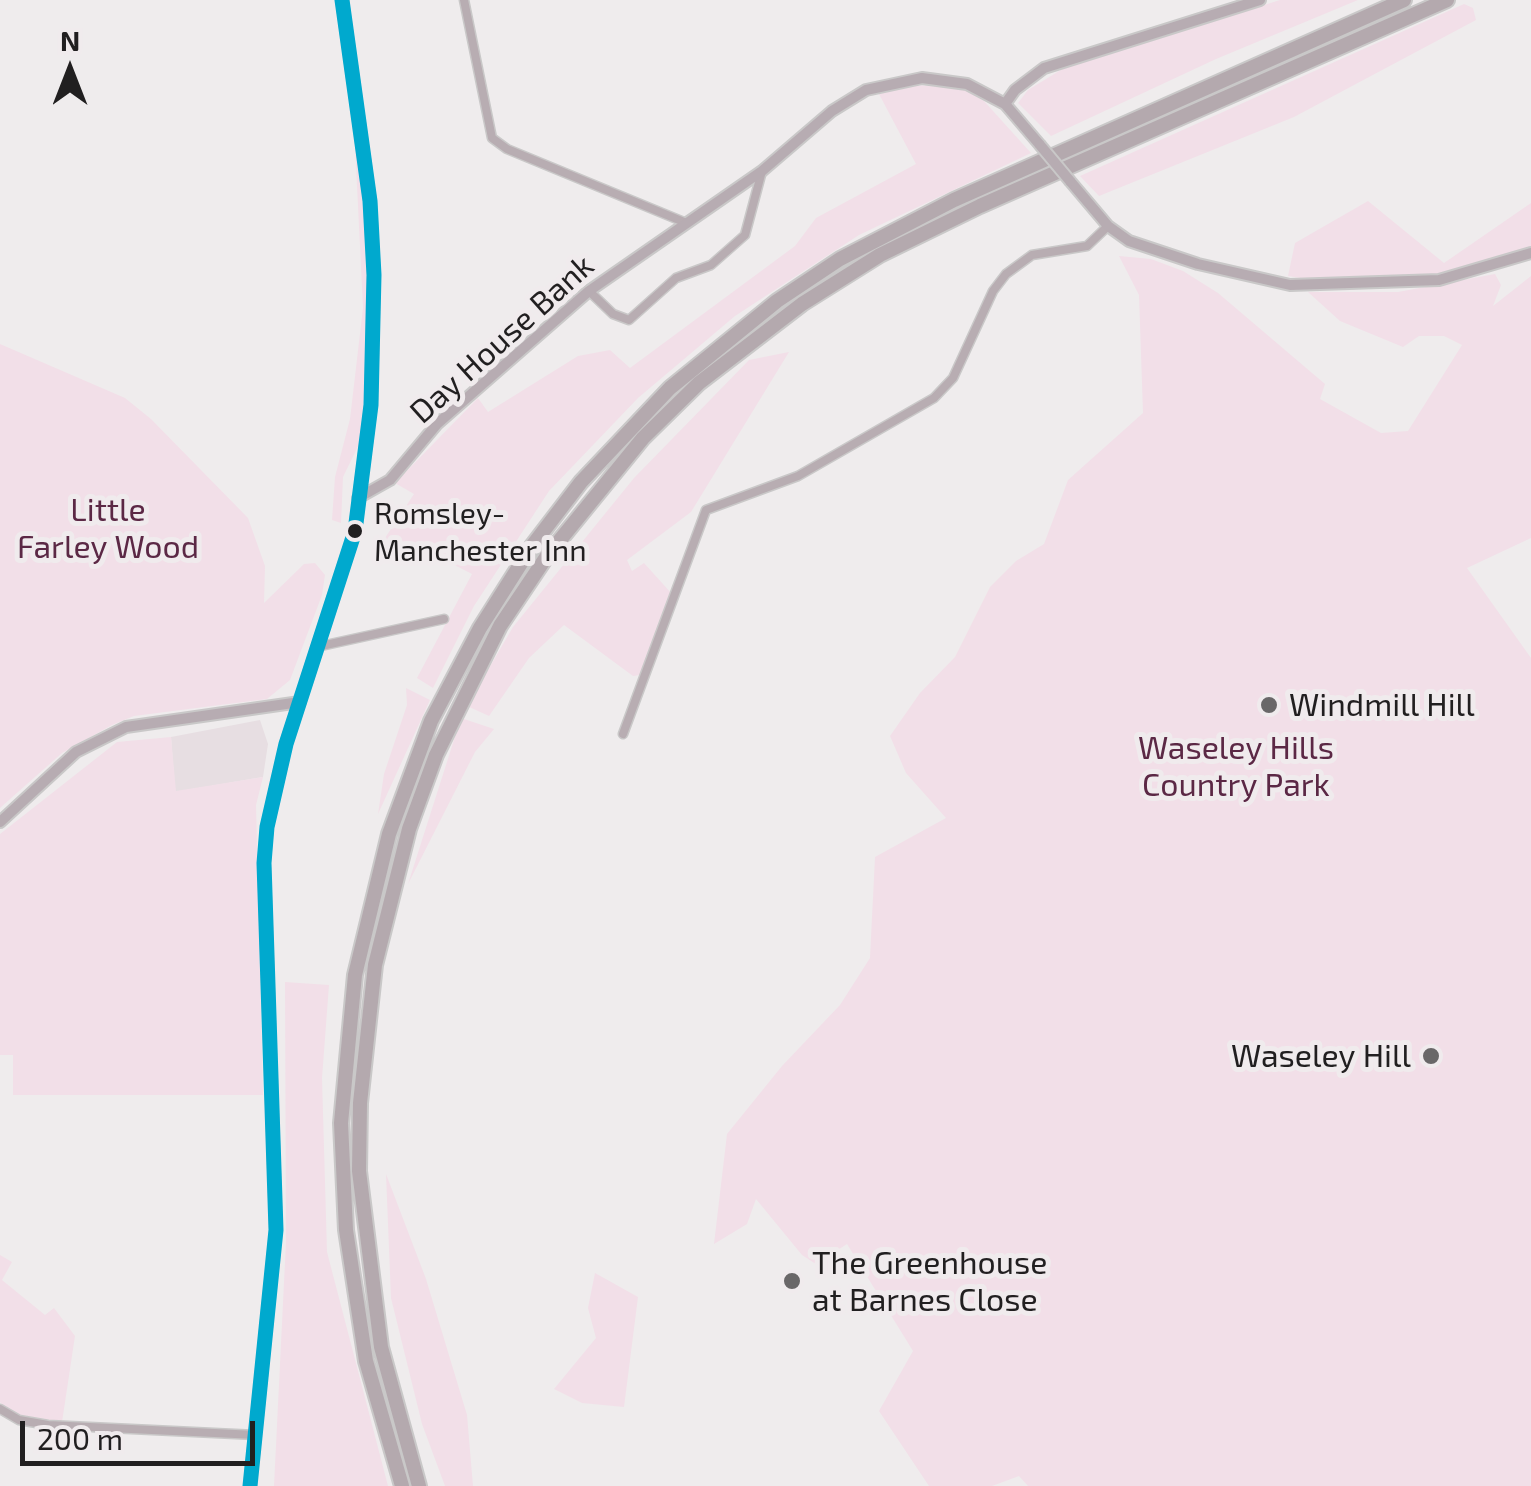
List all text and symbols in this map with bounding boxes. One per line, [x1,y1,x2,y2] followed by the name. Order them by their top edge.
[20,20,120,120] north arrow
[60,23,80,57] text: N
[402,247,602,431] street label: Day House Bank
[17,491,199,566] park label: Little Farley Wood
[374,496,587,566] place label: Romsley- Manchester Inn
[345,521,365,541] marker: Romsley- Manchester Inn
[1289,686,1475,724] place label: Windmill Hill
[1258,694,1280,716] marker: Windmill Hill
[1138,729,1334,804] park label: Waseley Hills Country Park
[1231,1037,1411,1075] place label: Waseley Hill
[1420,1045,1442,1067] marker: Waseley Hill
[812,1244,1047,1319] place label: The Greenhouse at Barnes Close
[781,1270,803,1292] marker: The Greenhouse at Barnes Close
[25,1401,260,1463] scale bar
[37,1420,123,1456] text: 200 m

